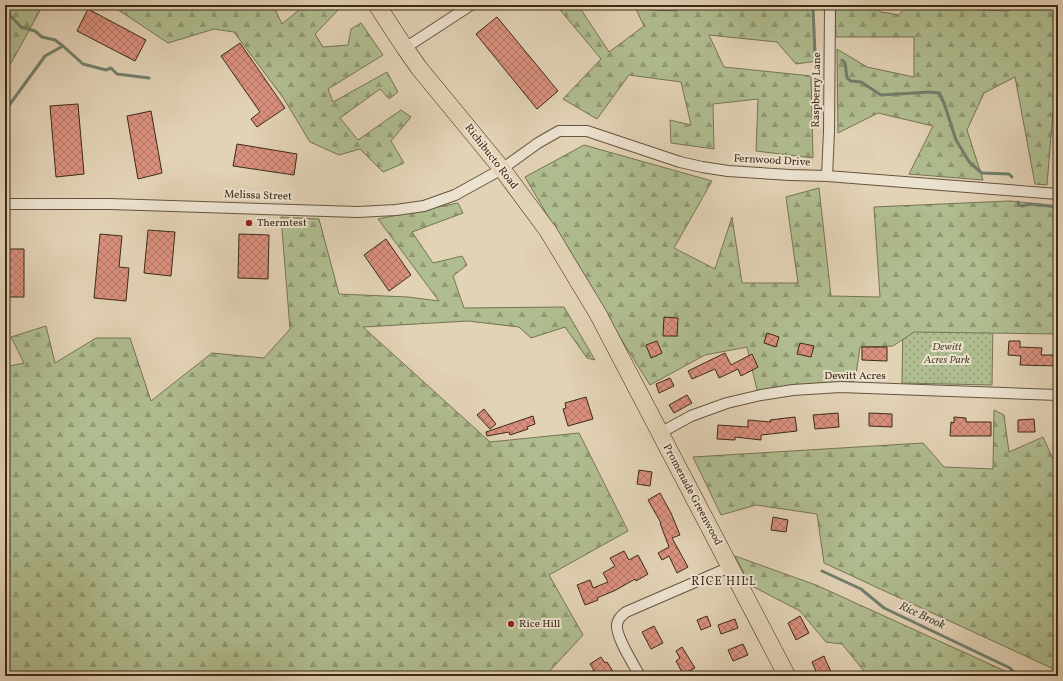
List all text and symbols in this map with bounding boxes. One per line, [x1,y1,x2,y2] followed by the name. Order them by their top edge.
[809,52,825,128] street label: Raspberry Lane
[461,121,521,193] street label: Richibucto Road
[733,151,811,171] street label: Fernwood Drive
[224,187,292,205] street label: Melissa Street
[257,216,307,231] place label: Thermtest
[244,218,254,228] marker: Thermtest
[923,340,970,368] park label: Dewitt Acres Park
[824,369,886,384] street label: Dewitt Acres
[659,442,725,548] street label: Promenade Greenwood
[691,574,757,590] district label: RICE HILL
[896,598,948,634] water label: Rice Brook
[519,617,560,632] place label: Rice Hill
[506,619,516,629] marker: Rice Hill

